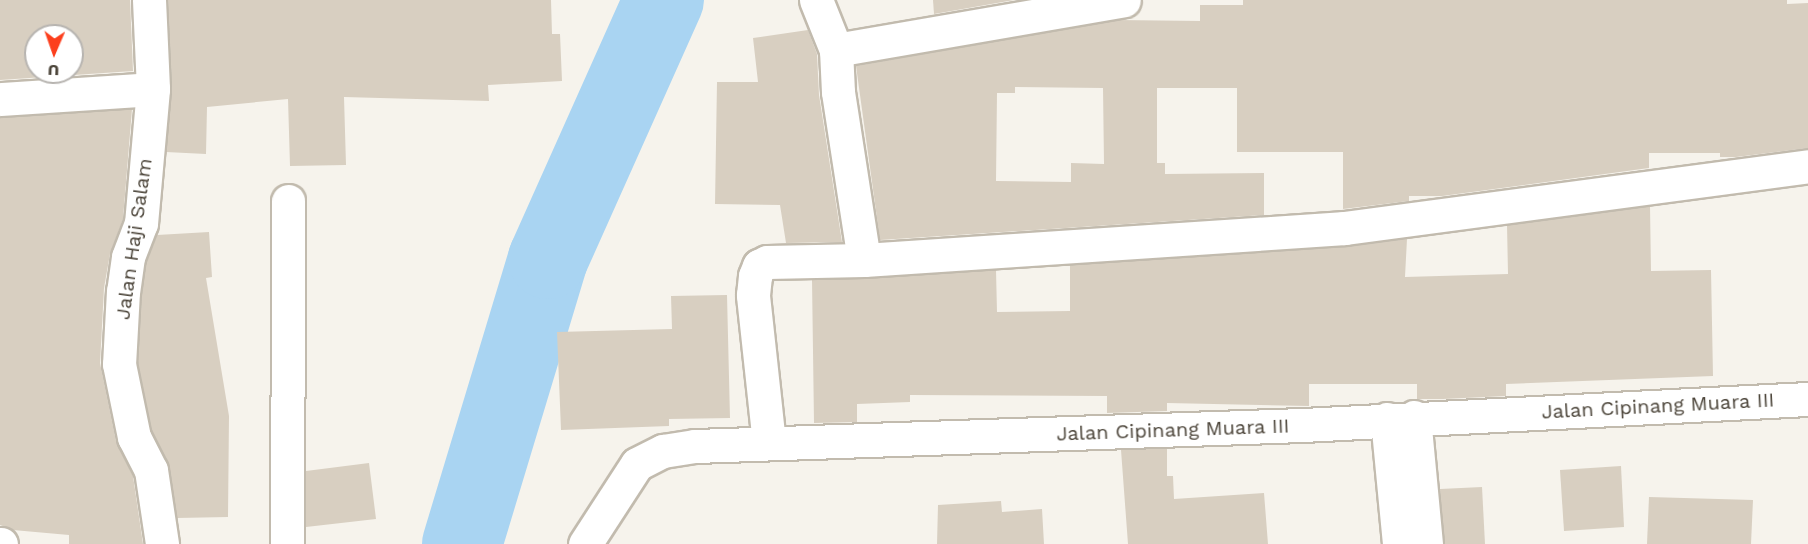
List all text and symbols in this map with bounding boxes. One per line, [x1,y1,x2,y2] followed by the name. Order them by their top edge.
[24,24,84,84] north arrow
[47,61,59,80] text: U
[111,157,157,321] street label: Jalan Haji Salam
[1541,388,1775,424] street label: Jalan Cipinang Muara III
[1056,414,1290,446] street label: Jalan Cipinang Muara III

